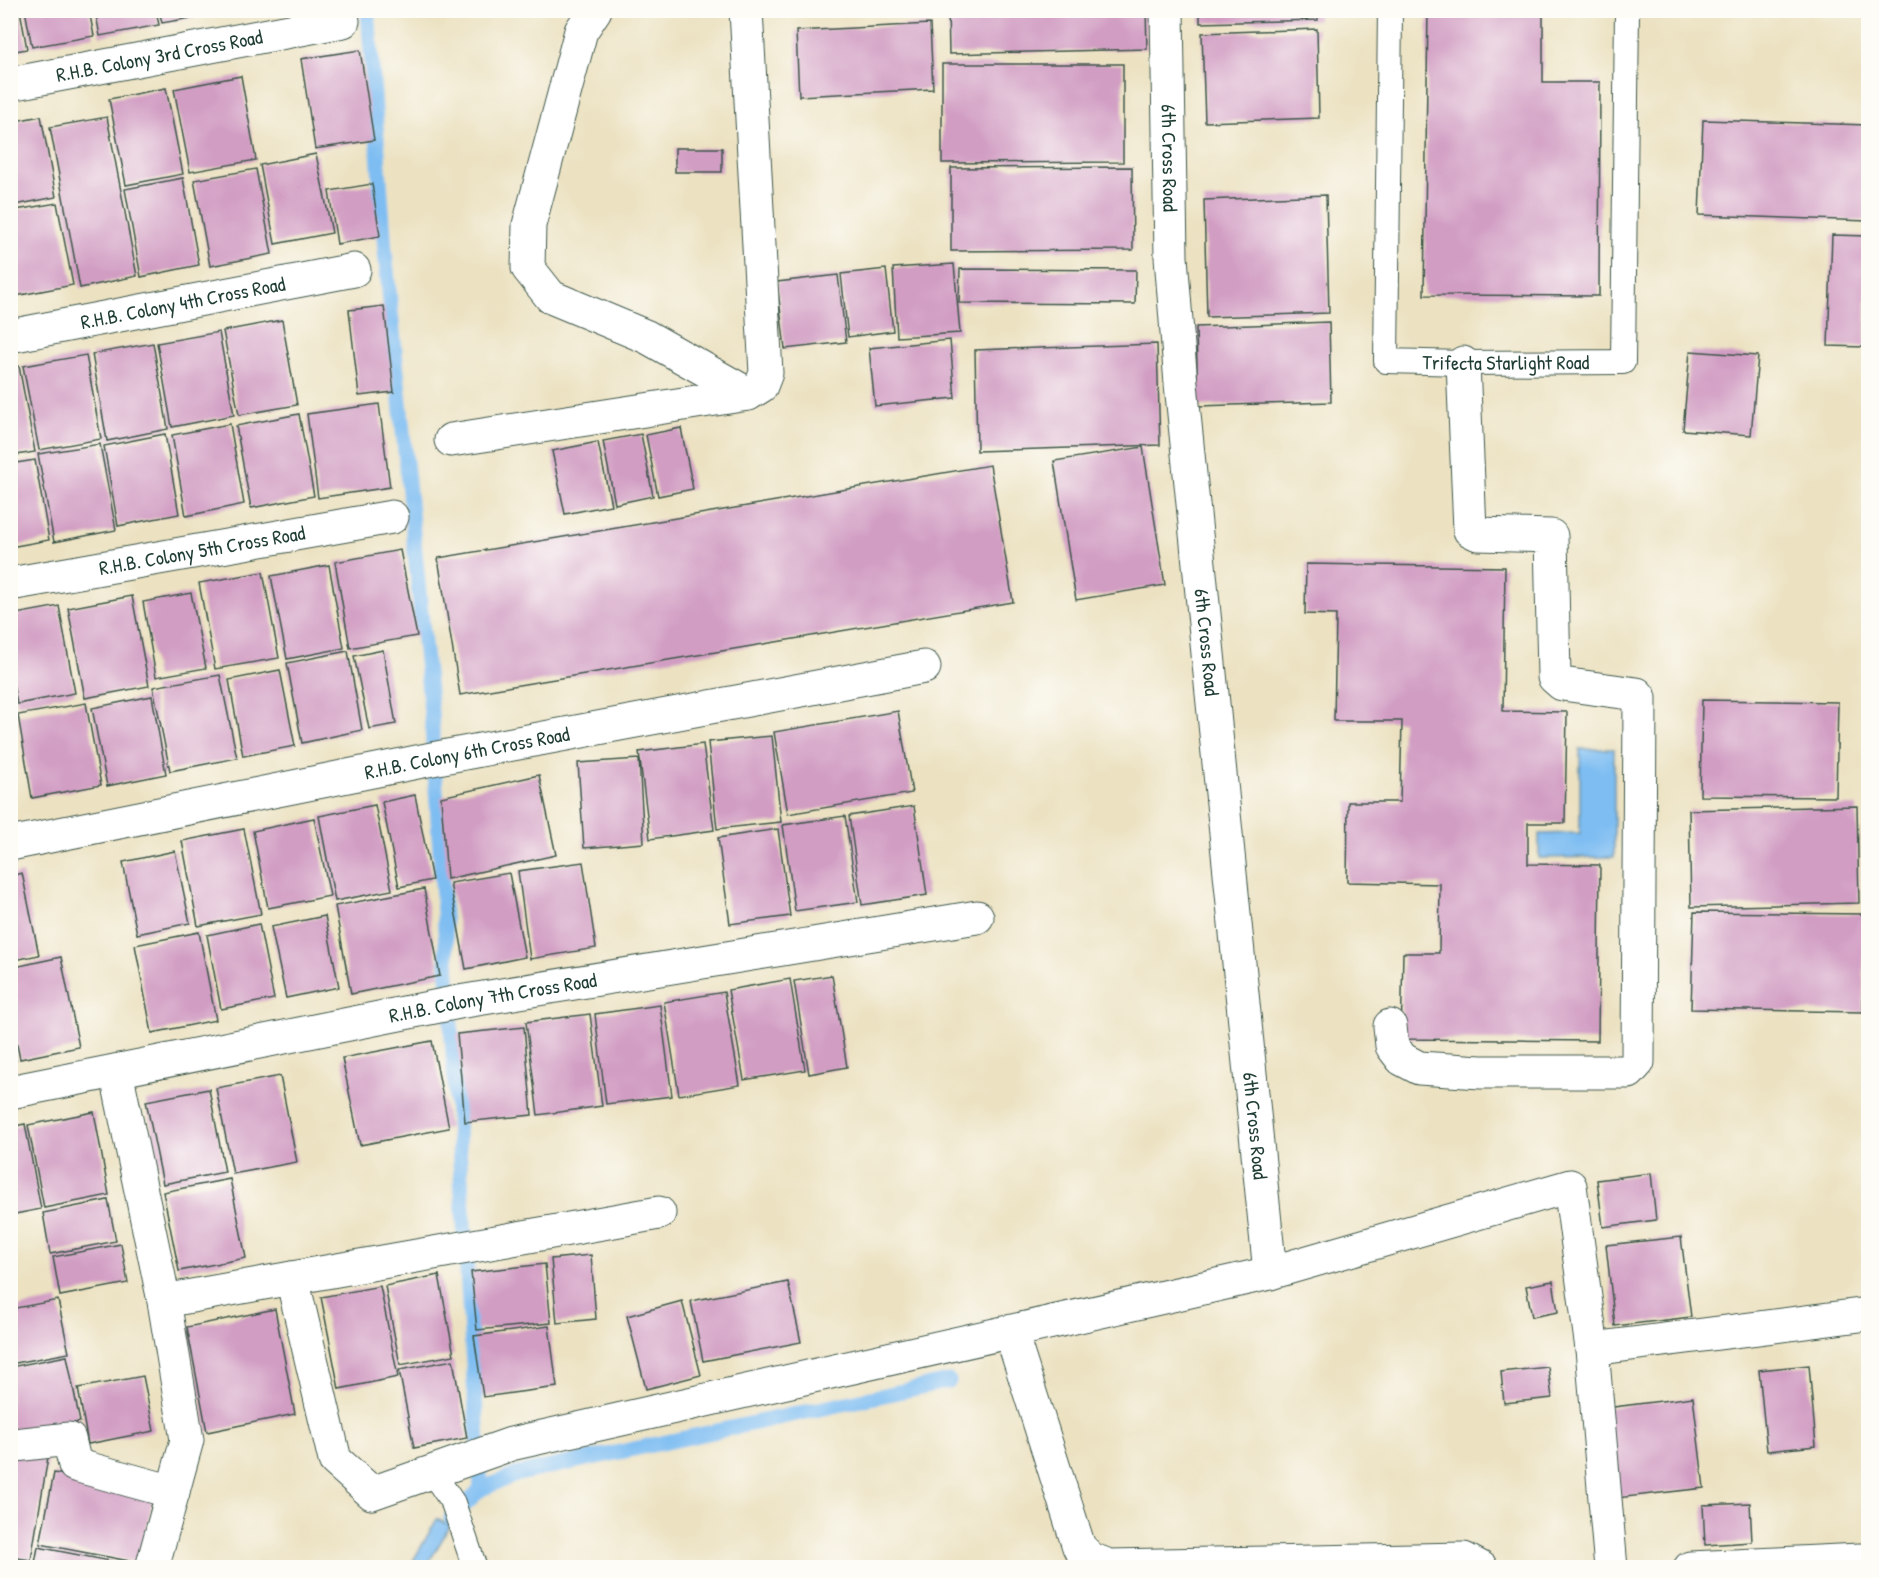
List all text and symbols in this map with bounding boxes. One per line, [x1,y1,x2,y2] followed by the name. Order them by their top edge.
[54,23,265,88] street label: R.H.B. Colony 3rd Cross Road
[1156,104,1184,212] street label: 6th Cross Road
[78,269,287,335] street label: R.H.B. Colony 4th Cross Road
[1422,348,1590,376] street label: Trifecta Starlight Road
[97,518,307,581] street label: R.H.B. Colony 5th Cross Road
[1189,587,1226,697] street label: 6th Cross Road
[362,720,572,785] street label: R.H.B. Colony 6th Cross Road
[387,966,599,1029] street label: R.H.B. Colony 7th Cross Road
[1237,1071,1275,1181] street label: 6th Cross Road

